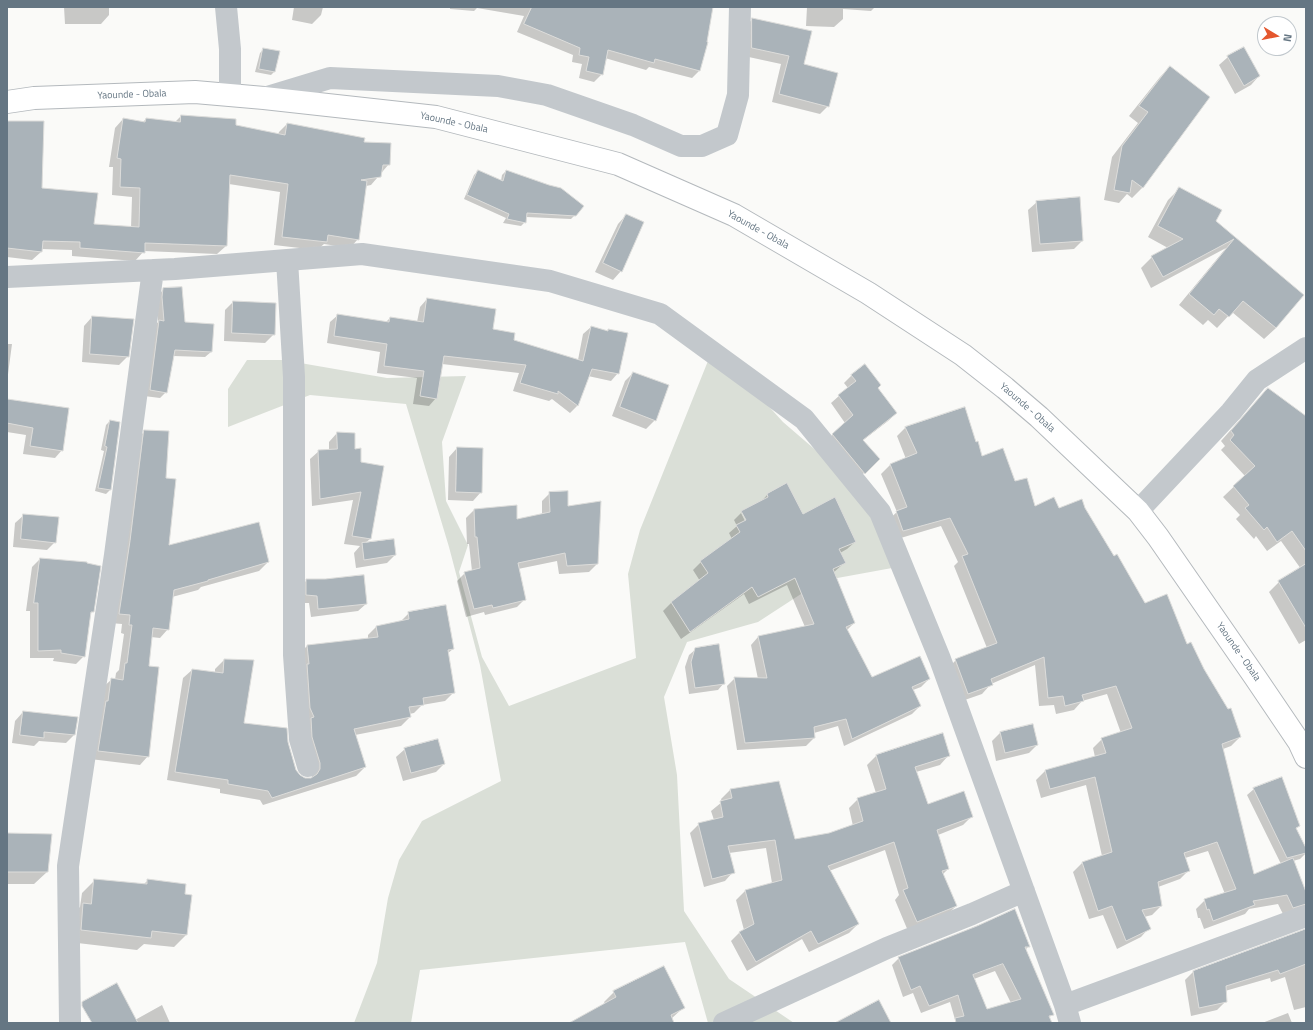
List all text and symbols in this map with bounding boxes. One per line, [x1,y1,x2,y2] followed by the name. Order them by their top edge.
[1257,16,1297,56] north arrow
[1279,33,1296,43] text: N
[97,88,167,102] street label: Yaounde - Obala
[419,110,489,136] street label: Yaounde - Obala
[725,208,791,252] street label: Yaounde - Obala
[997,381,1057,435] street label: Yaounde - Obala
[1213,620,1263,684] street label: Yaounde - Obala

